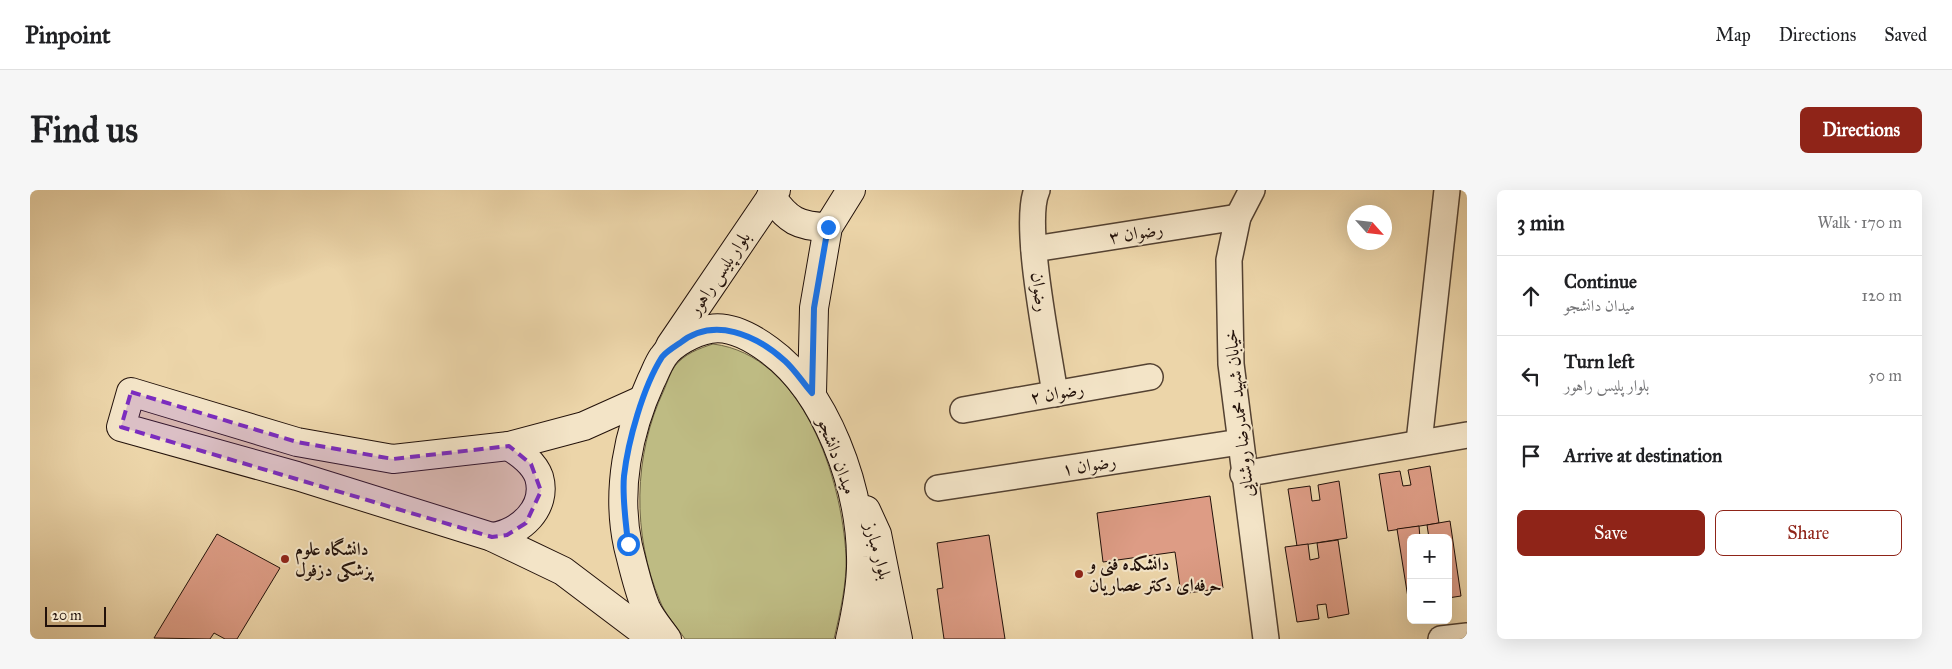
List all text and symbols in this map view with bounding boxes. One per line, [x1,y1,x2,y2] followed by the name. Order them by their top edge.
[25,20,111,50] text: Pinpoint
[1715,24,1751,46] text: Map
[1779,24,1856,46] text: Directions
[1884,24,1927,46] text: Saved
[1800,107,1922,153] button: Directions
[30,109,138,152] text: Find us
[1347,205,1392,250] north arrow
[1517,210,1565,236] text: 3 min
[1818,213,1902,232] text: Walk · 170 m
[817,216,840,239] route end
[1107,218,1165,248] street label: رضوان ۳
[682,227,757,322] street label: بلوار پلیس راهور
[1564,270,1637,293] text: Continue
[1026,271,1054,313] street label: رضوان
[1517,282,1545,310] icon: ahead
[1862,286,1902,305] text: 120 m
[1564,296,1635,315] text: میدان دانشجو
[1219,328,1260,498] street label: خیابان شهید محمدرضا روشنایی
[1564,350,1634,373] text: Turn left
[1517,362,1545,390] icon: left
[1868,366,1902,385] text: 50 m
[1564,376,1649,395] text: بلوار پلیس راهور
[1028,377,1086,409] street label: رضوان ۲
[812,413,861,497] street label: میدان دانشجو
[1517,442,1545,470] icon: arrive
[1564,444,1722,467] text: Arrive at destination
[1060,450,1118,480] street label: رضوان ۱
[1517,510,1705,556] button: Save
[1715,510,1902,556] button: Share
[859,518,896,582] street label: بلوار مبارز
[617,533,640,556] route start
[1407,534,1452,624] map controls
[1407,534,1452,579] button: +
[295,537,374,582] place label: دانشگاه علوم پزشکی دزفول
[279,553,291,565] marker: دانشگاه علوم پزشکی دزفول
[1087,553,1222,596] place label: دانشکده فنی و حرفه‌ای دکتر عصاریان
[1073,568,1085,580] marker: دانشکده فنی و حرفه‌ای دکتر عصاریان
[1407,579,1452,624] button: −
[45,604,106,627] scale bar
[52,607,82,624] text: 20 m

